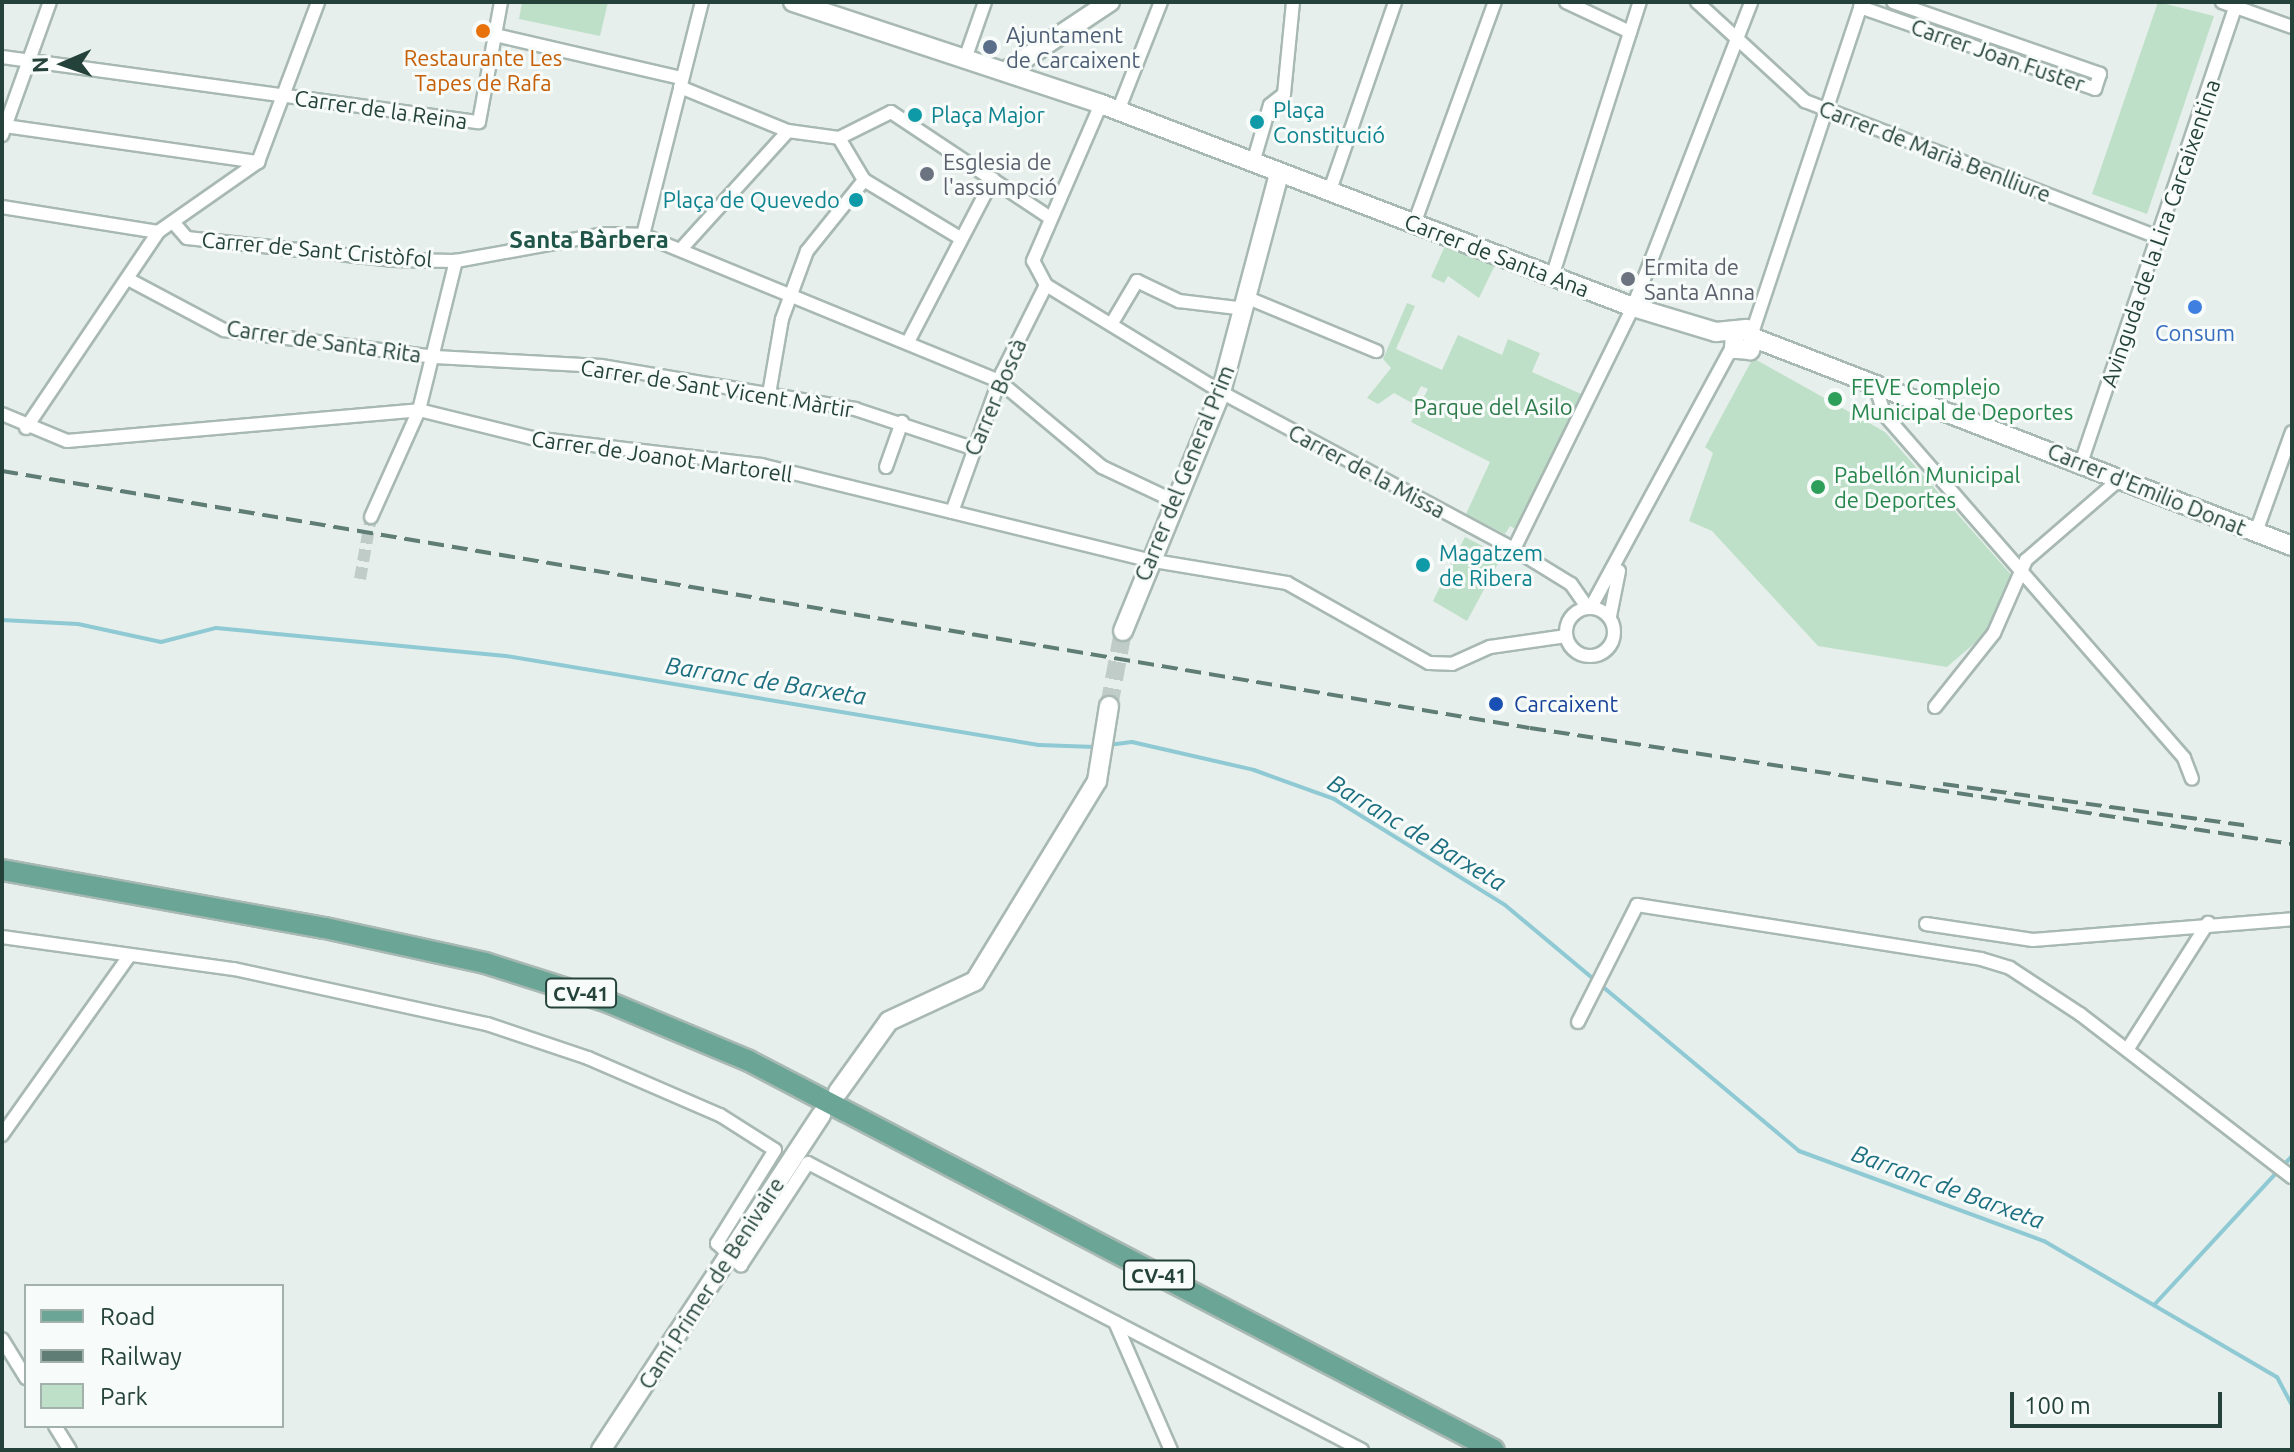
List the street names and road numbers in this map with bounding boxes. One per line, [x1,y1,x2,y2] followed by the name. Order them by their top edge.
[1908,13,2088,97] street label: Carrer Joan Fuster
[2095,76,2225,390] street label: Avinguda de la Lira Carcaixentina
[293,84,469,134] street label: Carrer de la Reina
[1815,95,2055,207] street label: Carrer de Marià Benlliure
[1401,208,1593,302] street label: Carrer de Santa Ana
[201,226,433,272] street label: Carrer de Sant Cristòfol
[225,314,423,368] street label: Carrer de Santa Rita
[958,334,1032,460] street label: Carrer Boscà
[579,353,855,423] street label: Carrer de Sant Vicent Màrtir
[1129,361,1239,585] street label: Carrer del General Prim
[1284,418,1450,524] street label: Carrer de la Missa
[530,425,794,487] street label: Carrer de Joanot Martorell
[2044,437,2250,541] street label: Carrer d'Emilio Donat
[545,977,617,1009] road number: CV-41
[633,1172,789,1394] street label: Camí Primer de Benivaire
[1123,1259,1195,1291] road number: CV-41

